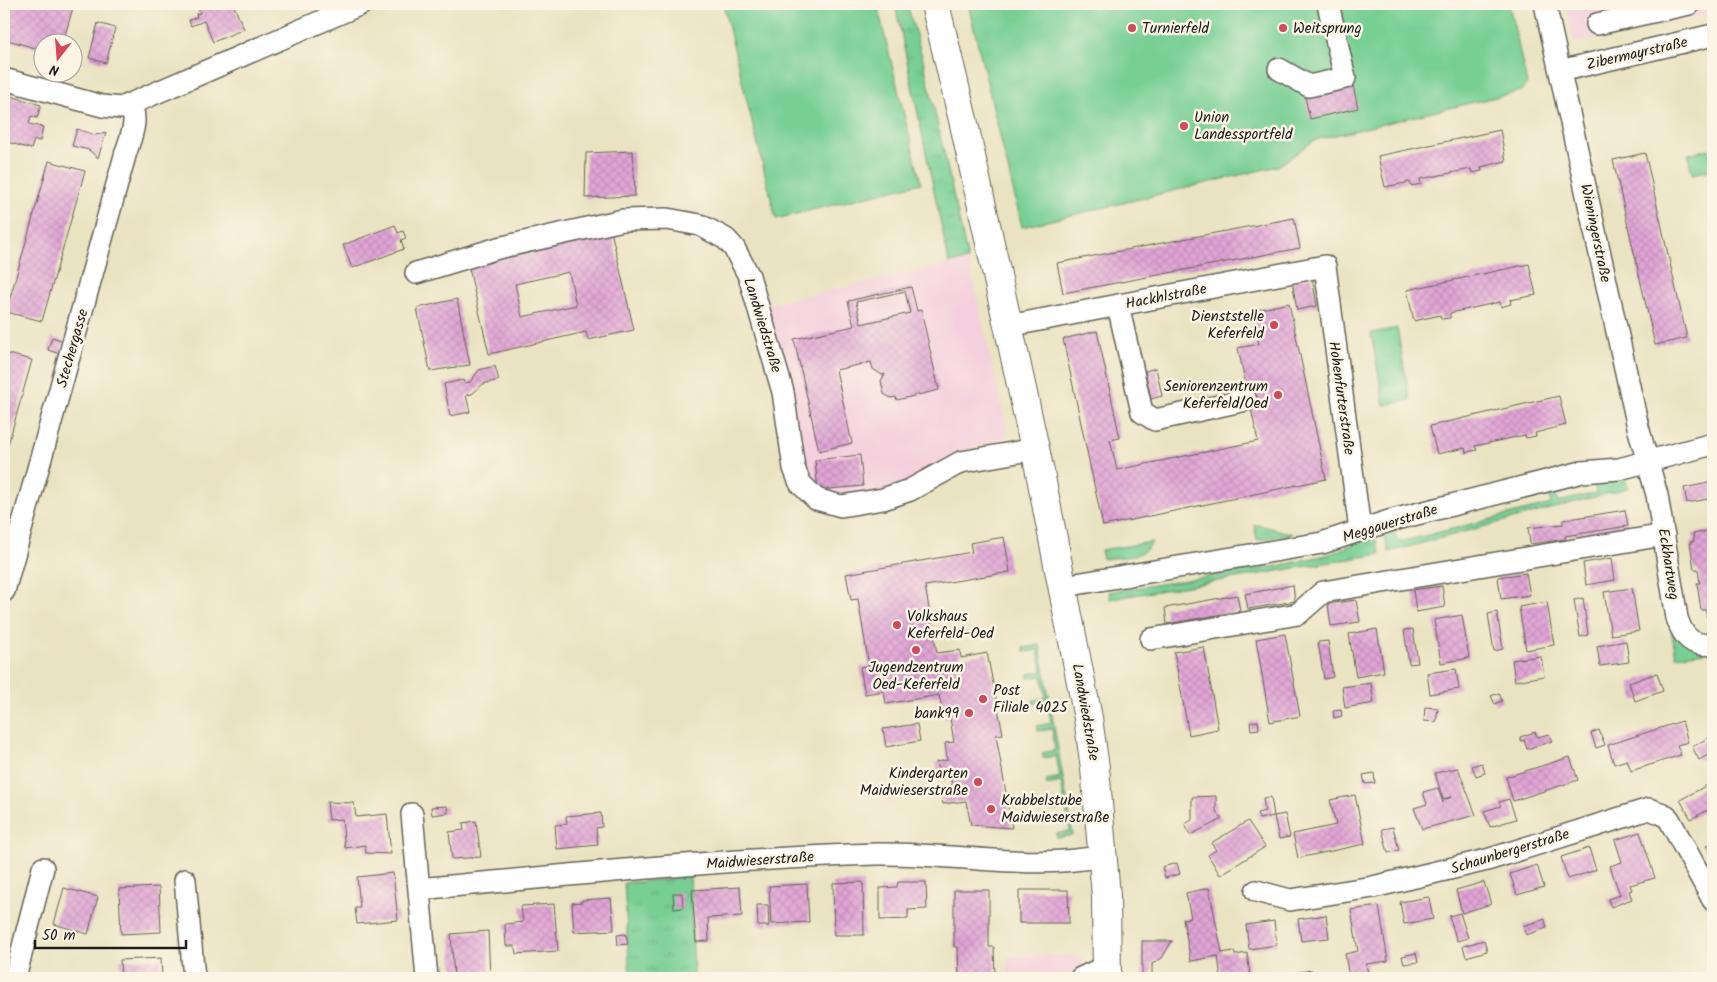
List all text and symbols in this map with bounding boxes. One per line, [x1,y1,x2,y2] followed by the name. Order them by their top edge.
[1142,17,1210,41] place label: Turnierfeld
[1293,17,1362,41] place label: Weitsprung
[1126,22,1138,34] marker: Turnierfeld
[1277,22,1289,34] marker: Weitsprung
[1584,31,1690,77] street label: Zibermayrstraße
[32,32,82,82] north arrow
[47,58,62,81] text: N
[1194,106,1293,147] place label: Union Landessportfeld
[1178,120,1190,132] marker: Union Landessportfeld
[1573,182,1617,285] street label: Wieningerstraße
[736,275,788,376] street label: Landwiedstraße
[1124,277,1209,317] street label: Hackhlstraße
[1191,305,1265,346] place label: Dienststelle Keferfeld
[50,306,96,390] street label: Stechergasse
[1268,319,1280,331] marker: Dienststelle Keferfeld
[1321,340,1361,457] street label: Hohenfurterstraße
[1164,375,1269,416] place label: Seniorenzentrum Keferfeld/Oed
[1272,389,1284,401] marker: Seniorenzentrum Keferfeld/Oed
[1340,498,1441,550] street label: Meggauerstraße
[1651,527,1686,602] street label: Eckhartweg
[907,605,994,646] place label: Volkshaus Keferfeld-Oed
[891,619,903,631] marker: Volkshaus Keferfeld-Oed
[910,644,922,656] marker: Jugendzentrum Oed-Keferfeld
[869,656,963,697] place label: Jugendzentrum Oed-Keferfeld
[1065,662,1105,763] street label: Landwiedstraße
[993,679,1069,720] place label: Post Filiale 4025
[977,693,989,705] marker: Post Filiale 4025
[914,702,960,726] place label: bank99
[963,707,975,719] marker: bank99
[860,762,968,803] place label: Kindergarten Maidwieserstraße
[972,776,984,788] marker: Kindergarten Maidwieserstraße
[1001,789,1109,830] place label: Krabbelstube Maidwieserstraße
[985,803,997,815] marker: Krabbelstube Maidwieserstraße
[1448,822,1573,881] street label: Schaunbergerstraße
[705,845,815,877] street label: Maidwieserstraße
[35,917,186,949] scale bar
[42,924,76,948] text: 50 m

